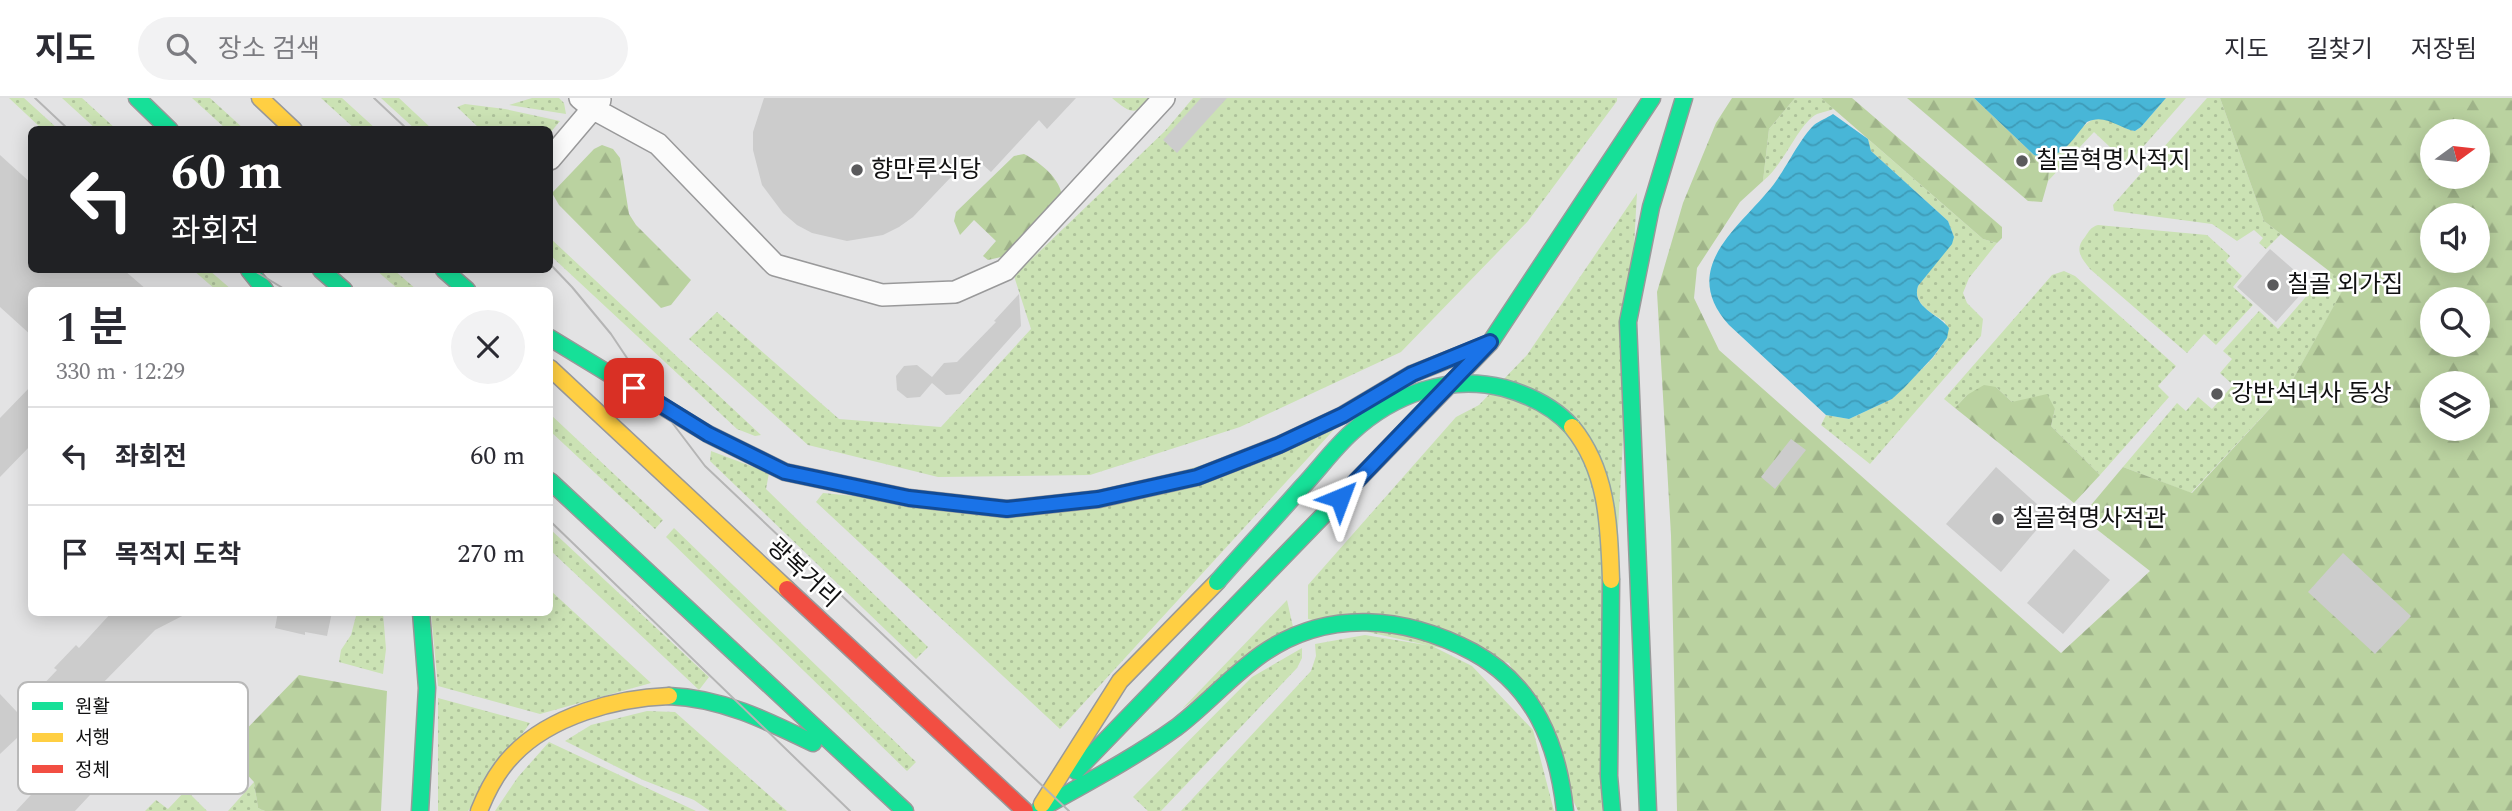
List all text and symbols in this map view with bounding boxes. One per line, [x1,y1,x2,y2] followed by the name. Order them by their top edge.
[138,17,628,80] search box
[35,25,96,75] text: 지도
[162,29,200,67] icon: search
[218,29,320,69] text: 장소 검색
[2224,32,2269,68] text: 지도
[2307,32,2373,68] text: 길찾기
[2411,32,2477,68] text: 저장됨
[2420,119,2490,189] north arrow
[2420,119,2490,441] map controls
[171,136,282,211] text: 60 m
[2036,143,2191,179] place label: 칠골혁명사적지
[871,152,981,188] place label: 향만루식당
[2014,153,2030,169] marker: 칠골혁명사적지
[56,154,147,245] icon: left
[849,162,865,178] marker: 향만루식당
[2420,203,2490,273] button: sound
[171,207,259,256] text: 좌회전
[2287,267,2403,303] place label: 칠골 외가집
[2265,277,2281,293] marker: 칠골 외가집
[2420,287,2490,357] button: search
[56,297,128,360] text: 1 분
[451,310,525,384] button: close
[56,355,185,390] text: 330 m · 12:29
[604,358,664,418] pin
[615,369,653,407] icon: arrive
[2420,371,2490,441] button: layers
[2231,376,2392,412] place label: 강반석녀사 동상
[2209,386,2225,402] marker: 강반석녀사 동상
[470,436,525,476] text: 60 m
[56,437,94,475] icon: left
[115,437,187,477] text: 좌회전
[1303,461,1377,535] position arrow
[2012,501,2167,537] place label: 칠골혁명사적관
[1990,511,2006,527] marker: 칠골혁명사적관
[758,530,848,616] street label: 광복거리
[457,534,525,574] text: 270 m
[56,535,94,573] icon: arrive
[115,535,241,575] text: 목적지 도착
[18,682,248,794] legend
[75,693,110,722] text: 원활
[75,724,110,753] text: 서행
[75,756,110,785] text: 정체

